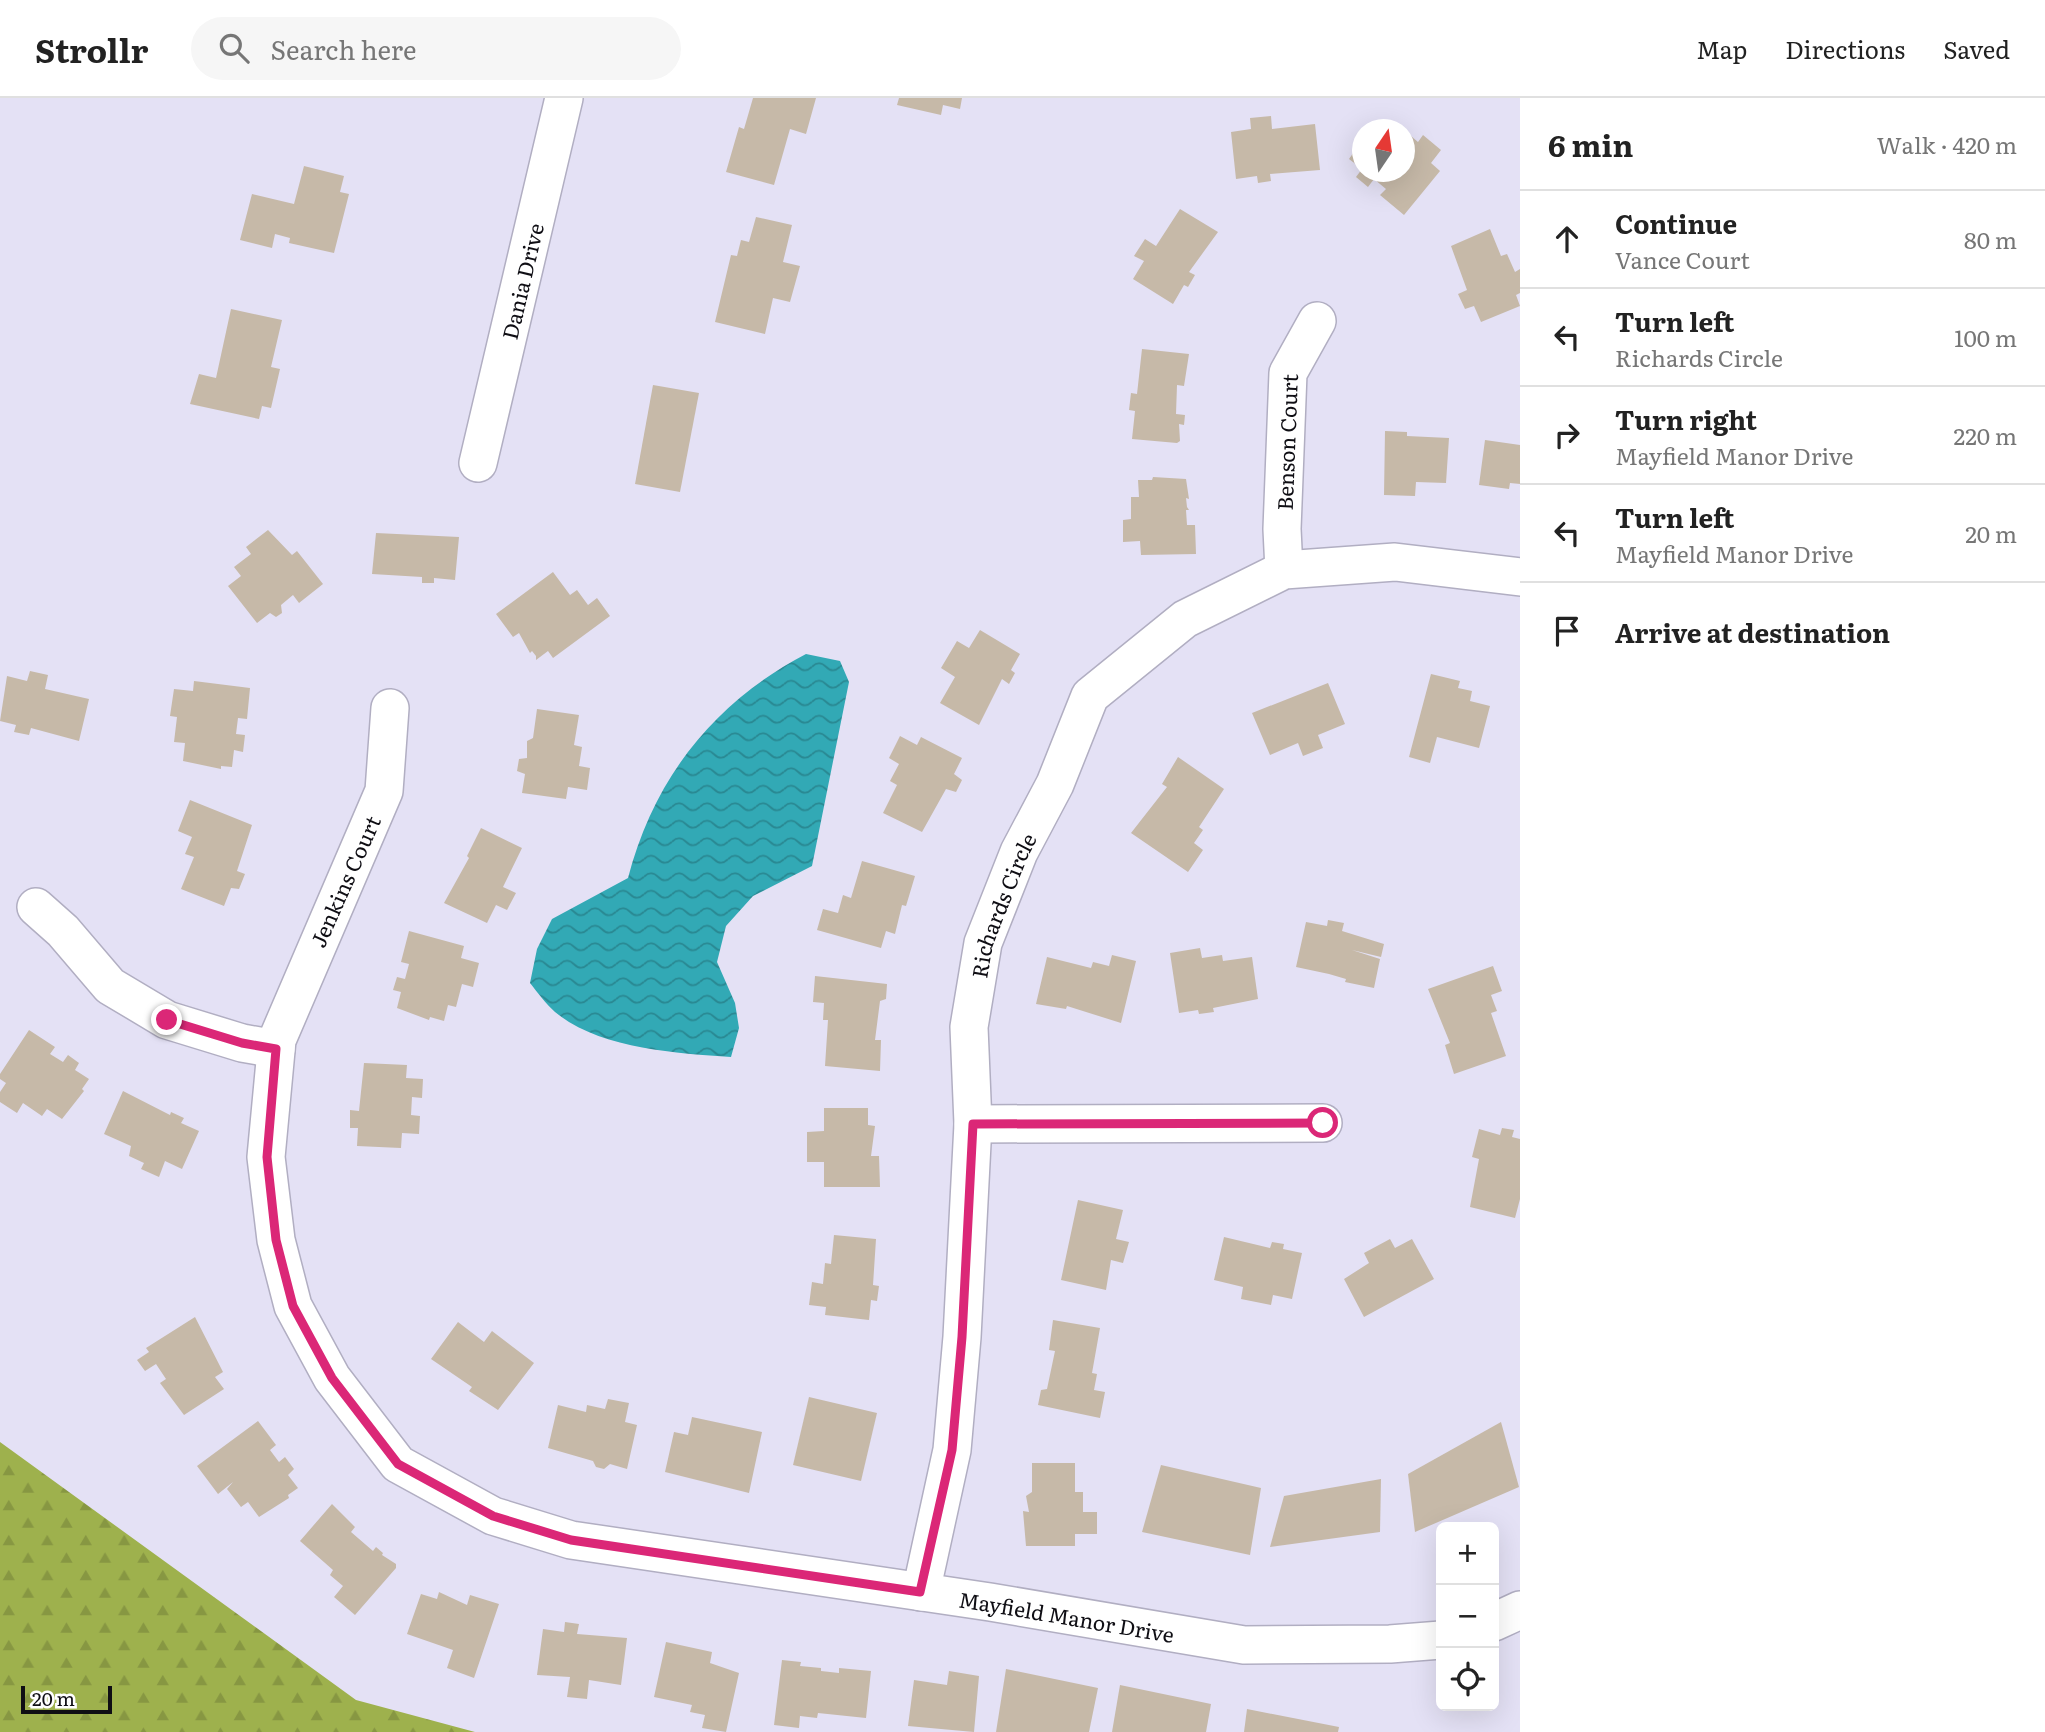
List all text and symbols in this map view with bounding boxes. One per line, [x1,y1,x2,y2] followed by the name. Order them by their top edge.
[191,17,681,80] search box
[35,24,149,73] text: Strollr
[215,29,253,67] icon: search
[271,29,416,68] text: Search here
[1696,31,1747,66] text: Map
[1785,31,1905,66] text: Directions
[1943,31,2010,66] text: Saved
[1352,119,1415,182] north arrow
[1548,122,1633,166] text: 6 min
[1877,127,2017,161] text: Walk · 420 m
[1615,203,1737,242] text: Continue
[492,219,550,342] street label: Dania Drive
[1548,220,1586,258] icon: ahead
[1964,222,2017,256] text: 80 m
[1615,242,1750,276] text: Vance Court
[1615,301,1734,340] text: Turn left
[1548,318,1586,356] icon: left
[1954,320,2017,354] text: 100 m
[1615,340,1783,374] text: Richards Circle
[1267,373,1303,511] street label: Benson Court
[1615,399,1757,438] text: Turn right
[1548,416,1586,454] icon: right
[1953,418,2017,452] text: 220 m
[1615,438,1854,472] text: Mayfield Manor Drive
[1615,497,1734,536] text: Turn left
[1548,514,1586,552] icon: left
[1965,516,2017,550] text: 20 m
[1615,536,1854,570] text: Mayfield Manor Drive
[1548,612,1586,650] icon: arrive
[1615,612,1890,651] text: Arrive at destination
[301,810,387,952] street label: Jenkins Court
[962,827,1042,980] street label: Richards Circle
[151,1004,182,1035] route end
[1307,1107,1338,1138] route start
[1436,1522,1499,1711] map controls
[1436,1522,1499,1585] button: +
[957,1582,1177,1648] street label: Mayfield Manor Drive
[1436,1585,1499,1648] button: −
[1436,1648,1499,1711] button: locate
[21,1683,112,1715] scale bar
[32,1684,75,1712] text: 20 m

